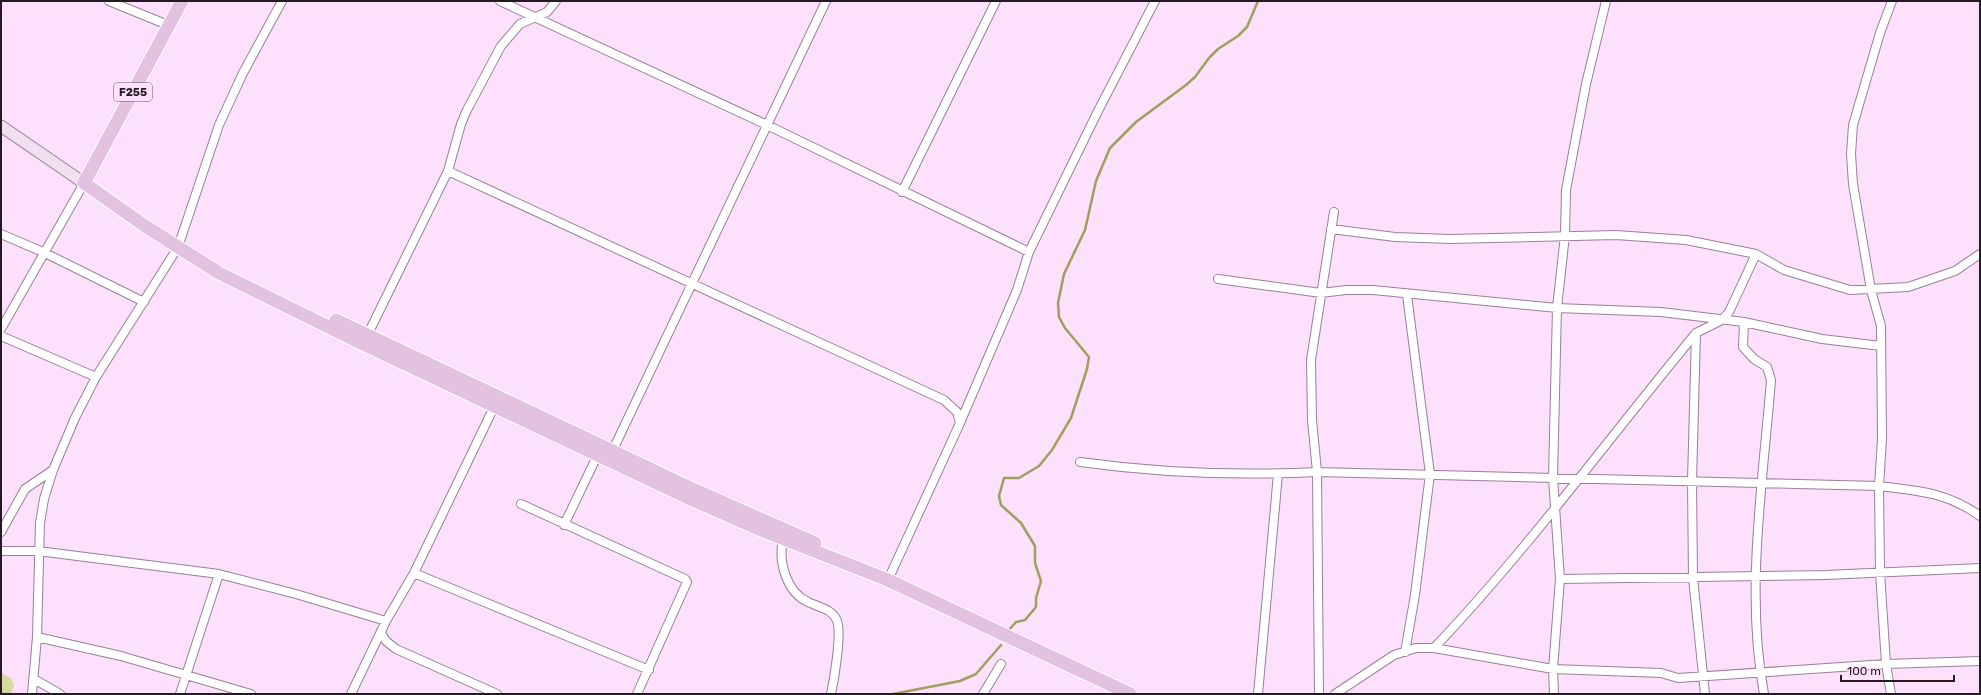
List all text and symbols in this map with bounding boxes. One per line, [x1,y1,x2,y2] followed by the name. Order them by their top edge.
[114,83,152,101] road number: F255
[1841,657,1954,683] scale bar
[1847,664,1881,678] text: 100 m

